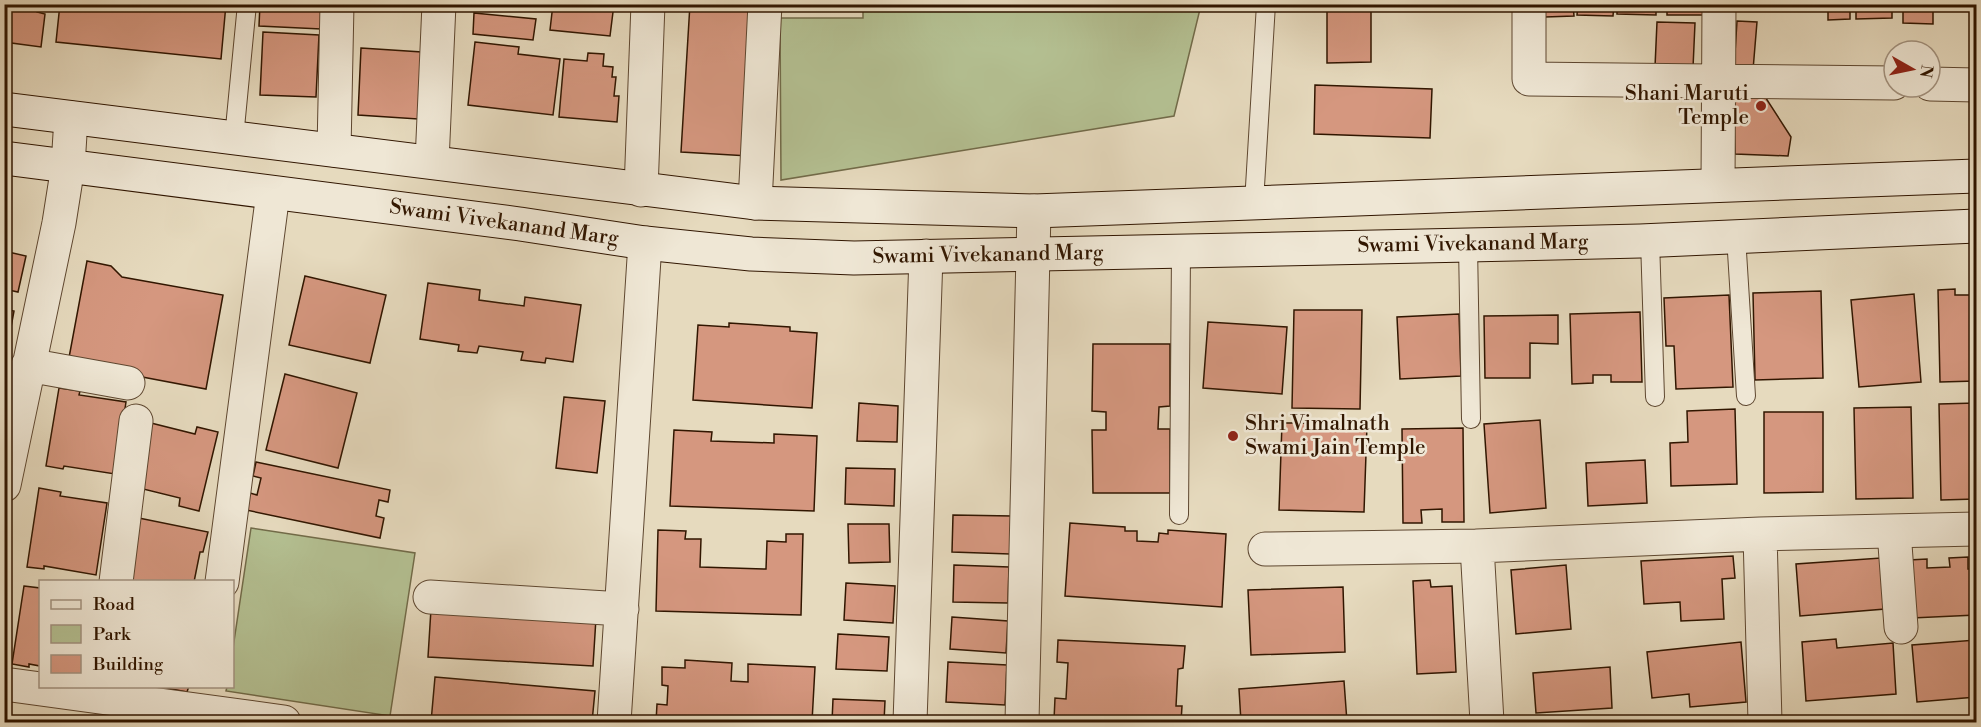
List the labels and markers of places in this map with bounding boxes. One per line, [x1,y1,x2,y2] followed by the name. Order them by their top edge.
[1625,81,1749,131] place label: Shani Maruti Temple
[1754,99,1768,113] marker: Shani Maruti Temple
[1245,411,1426,461] place label: Shri Vimalnath Swami Jain Temple
[1226,429,1240,443] marker: Shri Vimalnath Swami Jain Temple

